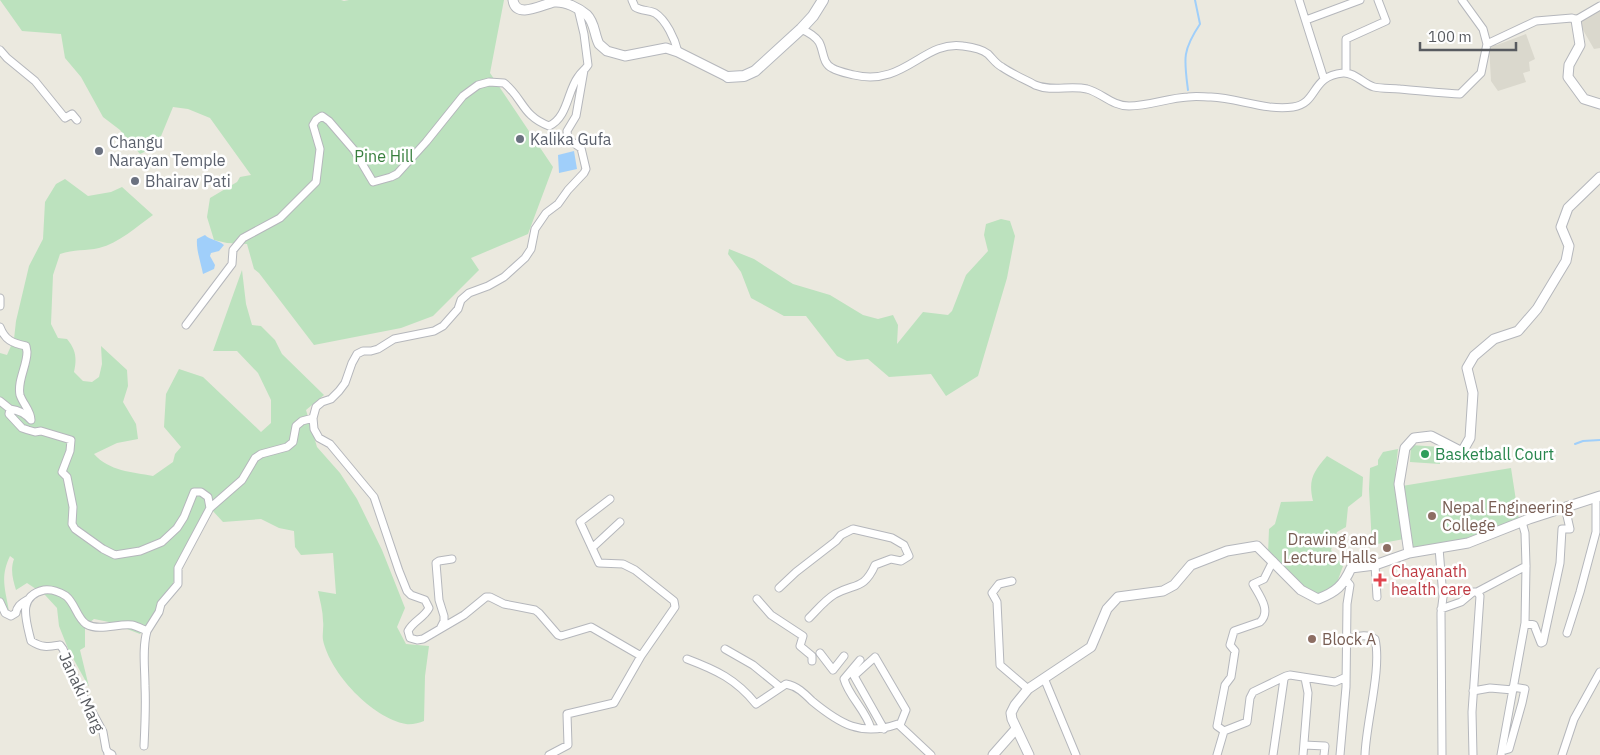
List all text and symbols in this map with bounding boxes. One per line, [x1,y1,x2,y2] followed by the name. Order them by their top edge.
[1420,20,1516,52] scale bar
[1428,27,1472,46] text: 100 m
[530,129,612,149] place label: Kalika Gufa
[109,132,226,170] place label: Changu Narayan Temple
[514,133,526,145] marker: Kalika Gufa
[93,145,105,157] marker: Changu Narayan Temple
[354,146,414,166] park label: Pine Hill
[145,171,231,191] place label: Bhairav Pati
[129,175,141,187] marker: Bhairav Pati
[1435,444,1554,464] place label: Basketball Court
[1419,448,1431,460] marker: Basketball Court
[1442,497,1574,535] place label: Nepal Engineering College
[1426,510,1438,522] marker: Nepal Engineering College
[1283,529,1377,567] place label: Drawing and Lecture Halls
[1381,542,1393,554] marker: Drawing and Lecture Halls
[1391,561,1472,599] place label: Chayanath health care
[1373,573,1387,587] marker: Chayanath health care
[1322,629,1376,649] place label: Block A
[1306,633,1318,645] marker: Block A
[55,649,109,736] street label: Janaki Marg

